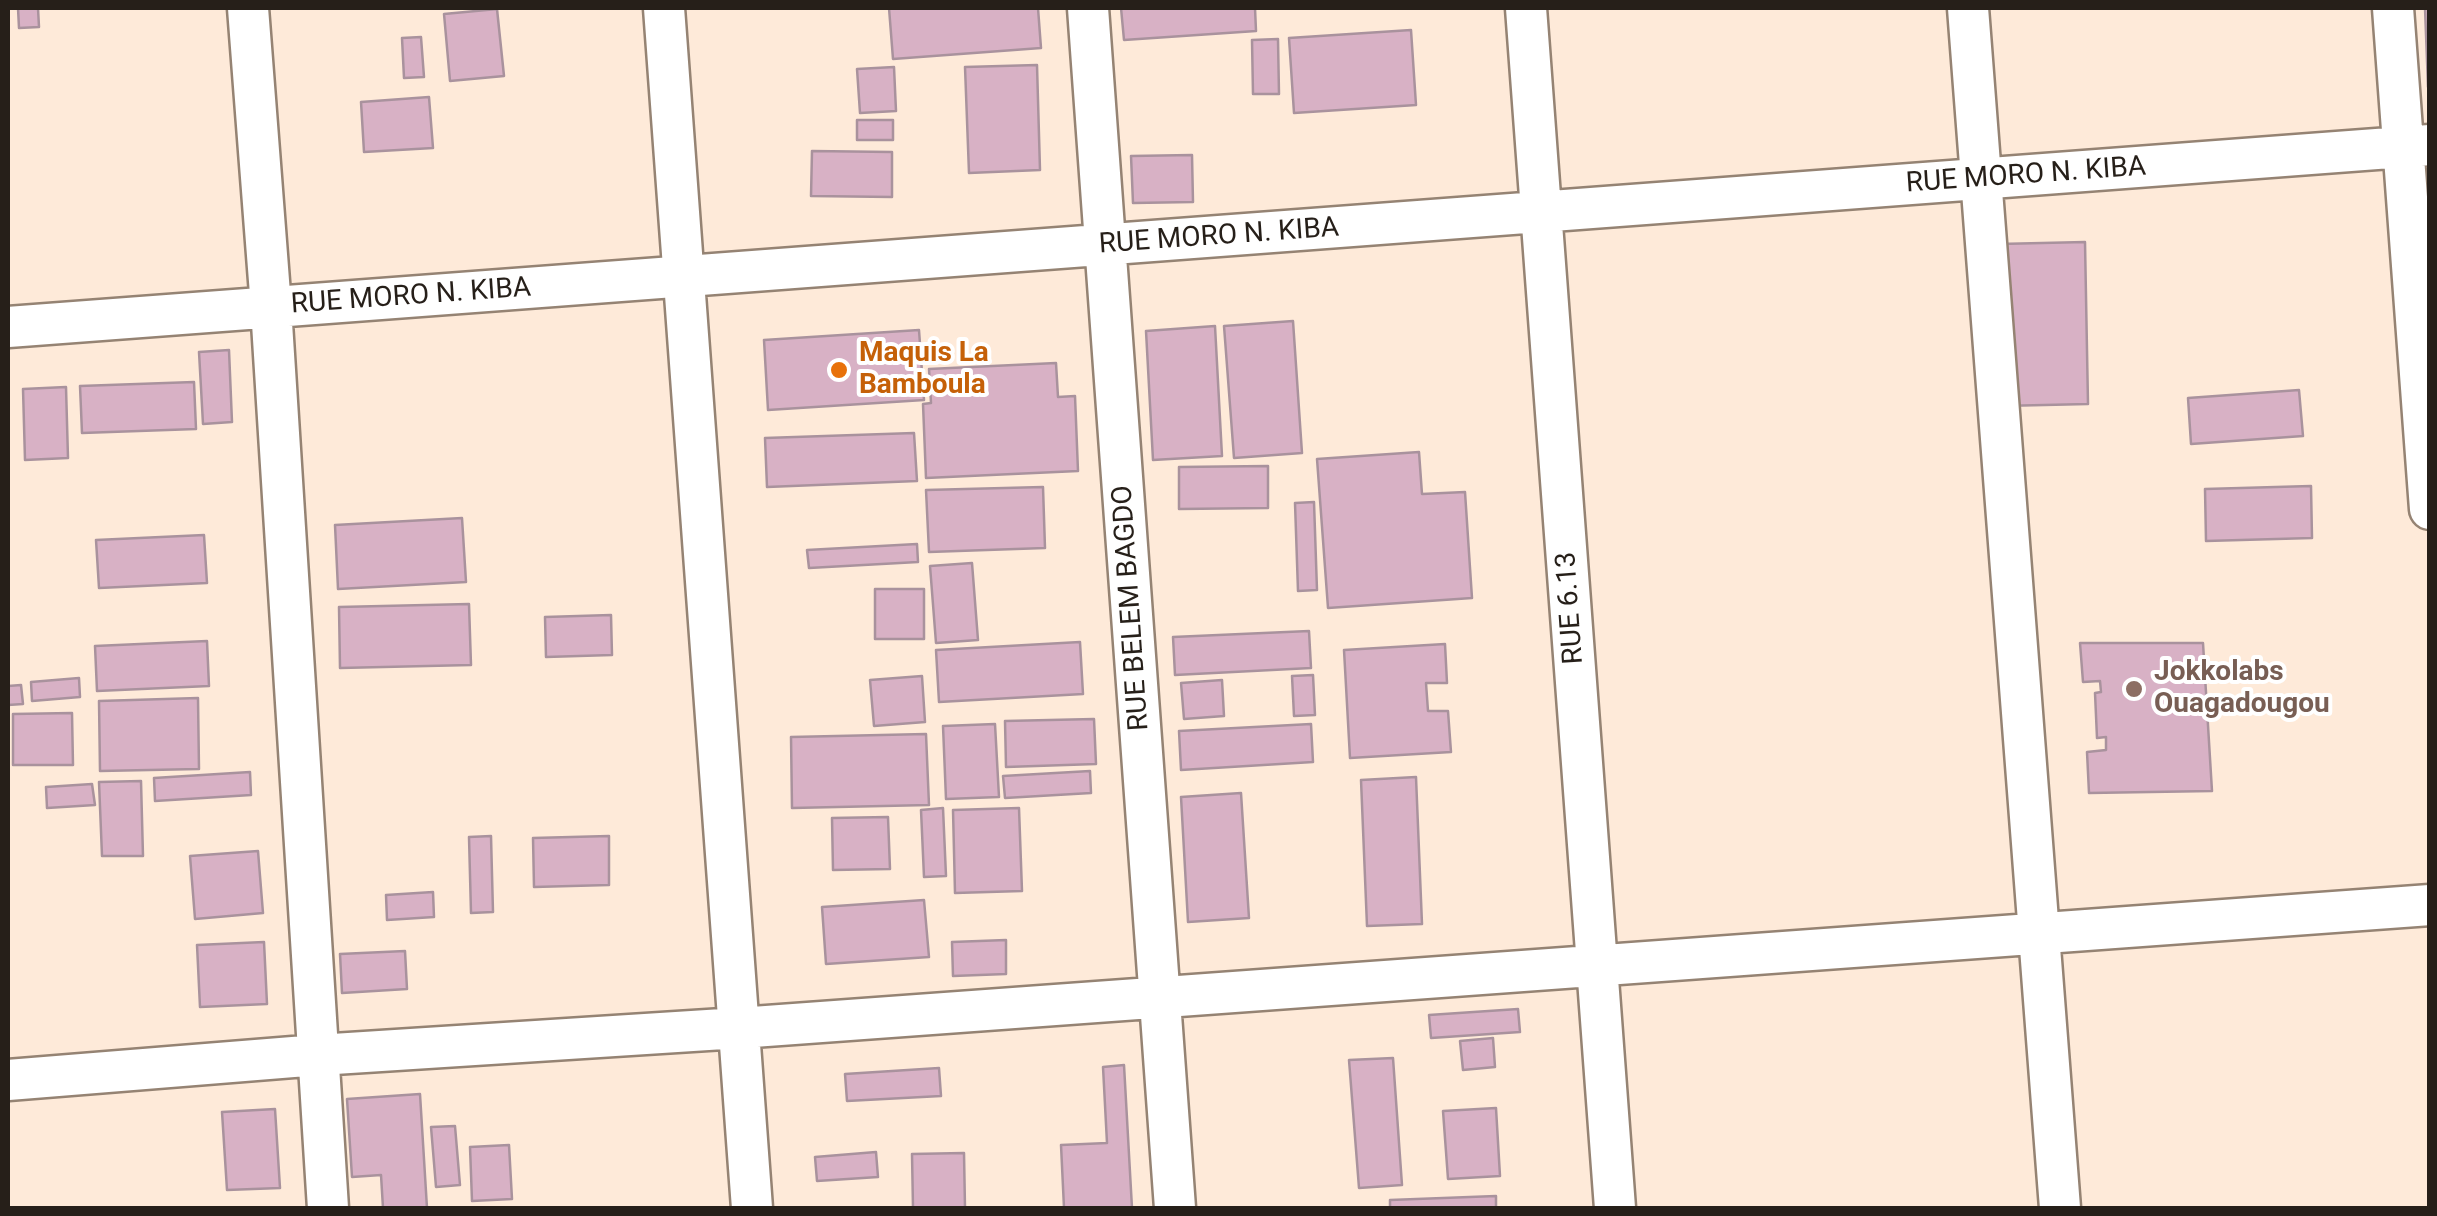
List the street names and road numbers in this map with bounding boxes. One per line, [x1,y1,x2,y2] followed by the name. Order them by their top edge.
[1905,151,2147,201] street label: RUE MORO N. KIBA
[1098,212,1340,262] street label: RUE MORO N. KIBA
[290,272,532,322] street label: RUE MORO N. KIBA
[1107,484,1157,732] street label: RUE BELEM BAGDO
[1550,551,1592,665] street label: RUE 6.13

